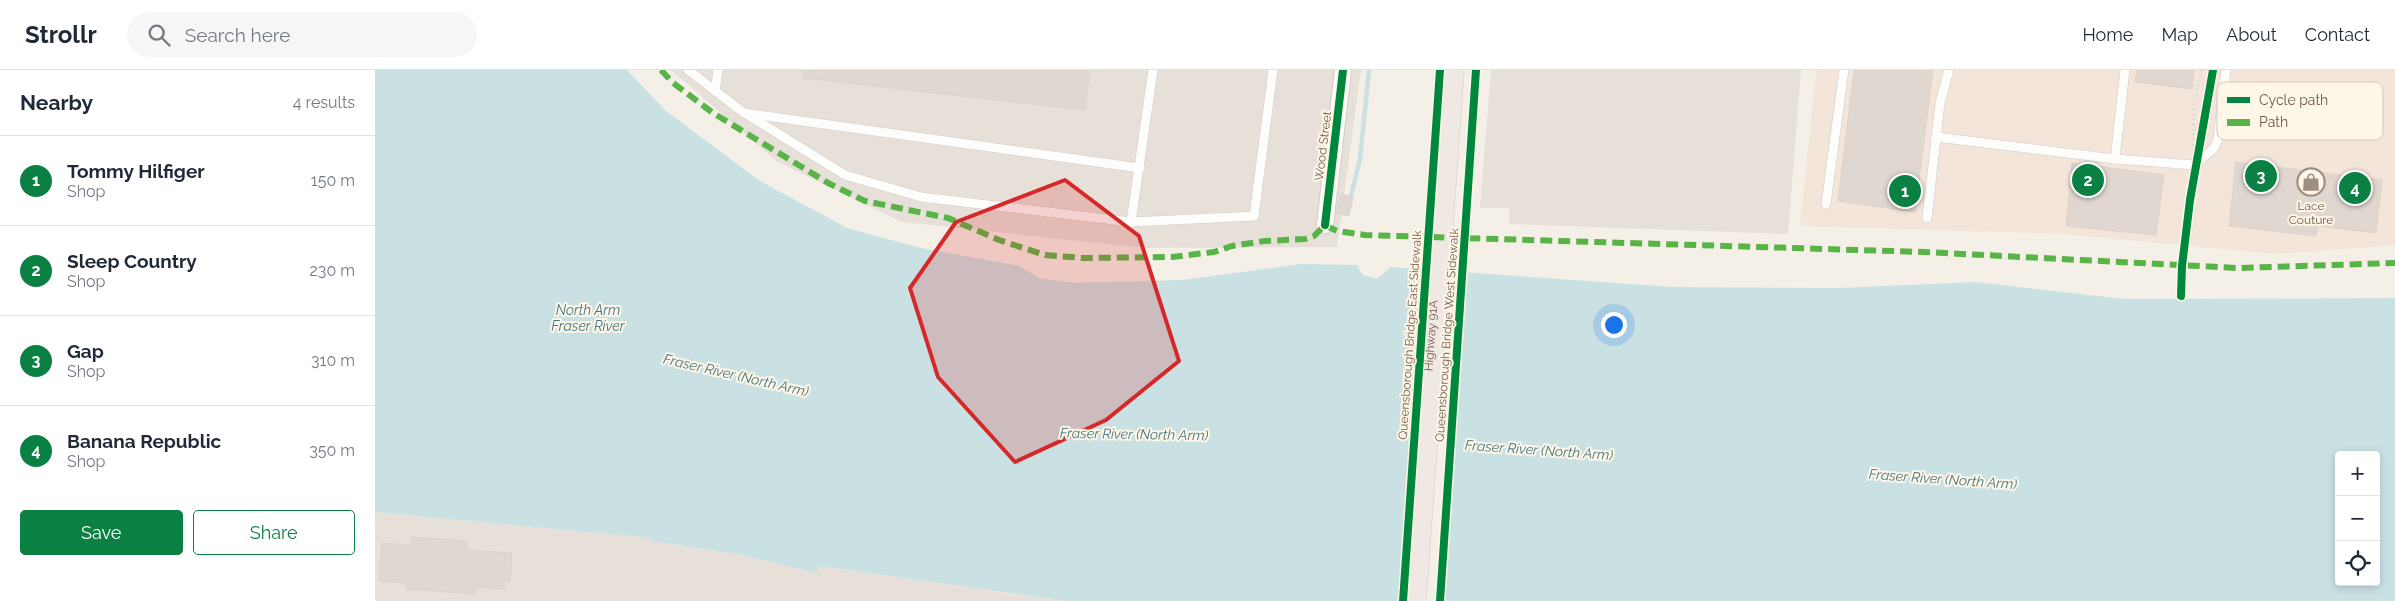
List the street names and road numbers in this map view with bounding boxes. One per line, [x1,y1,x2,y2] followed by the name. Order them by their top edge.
[1312,110,1334,182] street label: Wood Street
[1433,227,1462,442] street label: Queensborough Bridge West Sidewalk
[1396,229,1424,440] street label: Queensborough Bridge East Sidewalk
[1421,300,1441,372] street label: Highway 91A

